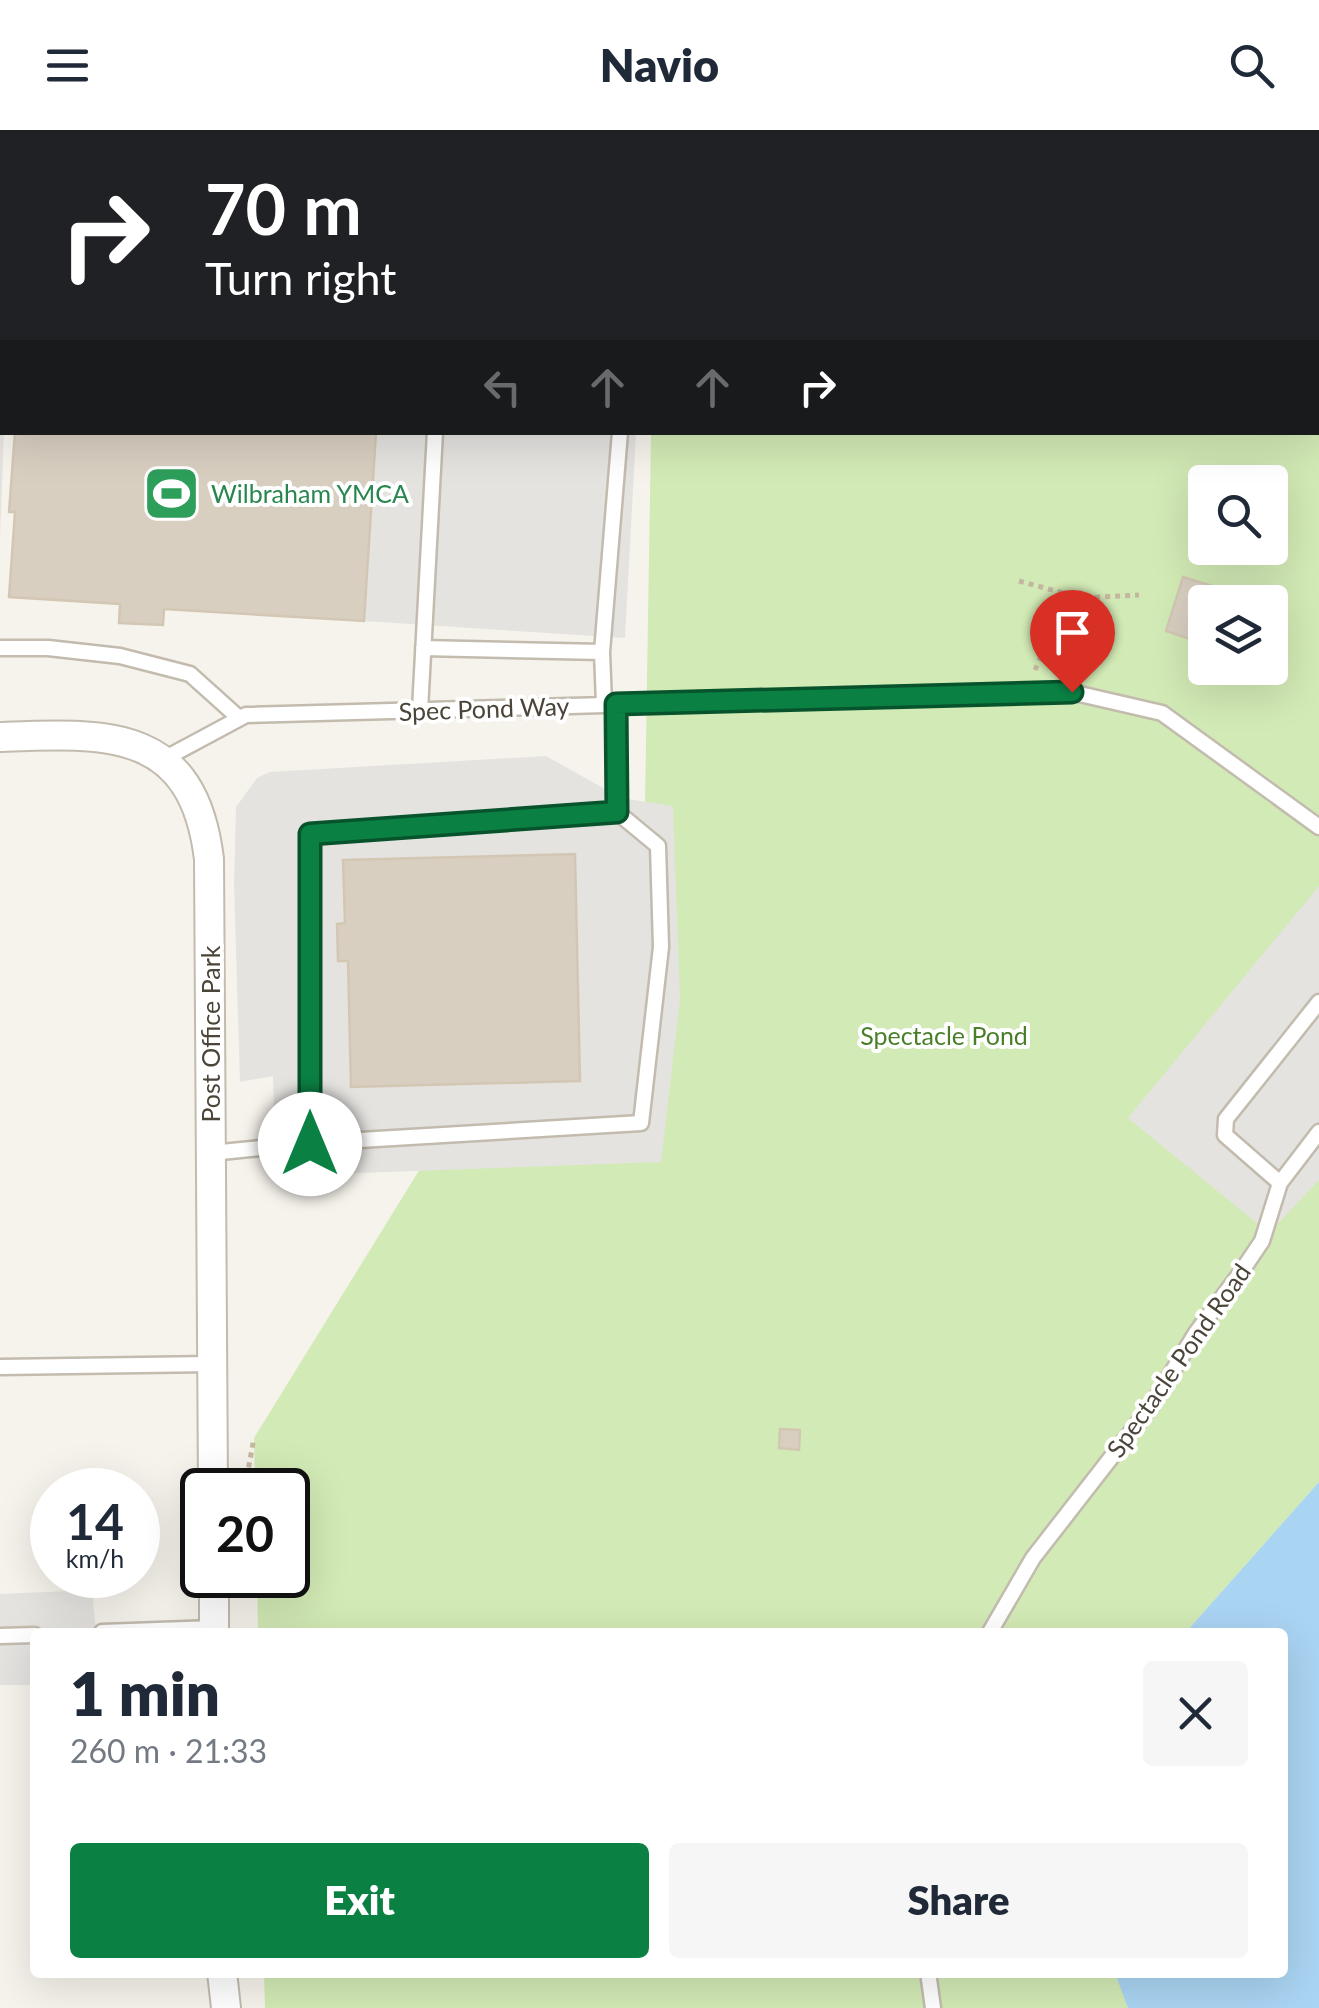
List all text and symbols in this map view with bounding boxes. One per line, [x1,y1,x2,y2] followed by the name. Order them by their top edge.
[40,38,95,93] icon: menu
[600,38,719,92] text: Navio
[1224,38,1279,93] icon: search
[205,166,362,250] text: 70 m
[40,170,170,300] icon: right
[205,251,396,305] text: Turn right
[475,360,530,415] icon: left
[580,360,635,415] icon: ahead
[685,360,740,415] icon: ahead
[790,360,845,415] icon: right
[142,463,202,523] sports icon: Wilbraham YMCA
[1188,465,1288,685] map controls
[1188,465,1288,565] button: search
[211,478,409,508] place label: Wilbraham YMCA
[1188,585,1288,685] button: layers
[1030,590,1115,693] pin
[1045,605,1100,660] icon: arrive
[398,690,570,726] street label: Spec Pond Way
[195,945,225,1122] street label: Post Office Park
[860,1020,1028,1050] park label: Spectacle Pond
[258,1092,362,1196] position arrow
[1100,1257,1256,1463] street label: Spectacle Pond Road
[180,1468,310,1598] speed limit sign: 20
[66,1491,124,1551] text: 14
[66,1543,124,1573] text: km/h
[70,1657,220,1729] text: 1 min
[1143,1661,1248,1766] button: close
[70,1731,267,1770] text: 260 m · 21:33
[70,1843,649,1958] button: Exit
[669,1843,1248,1958] button: Share

